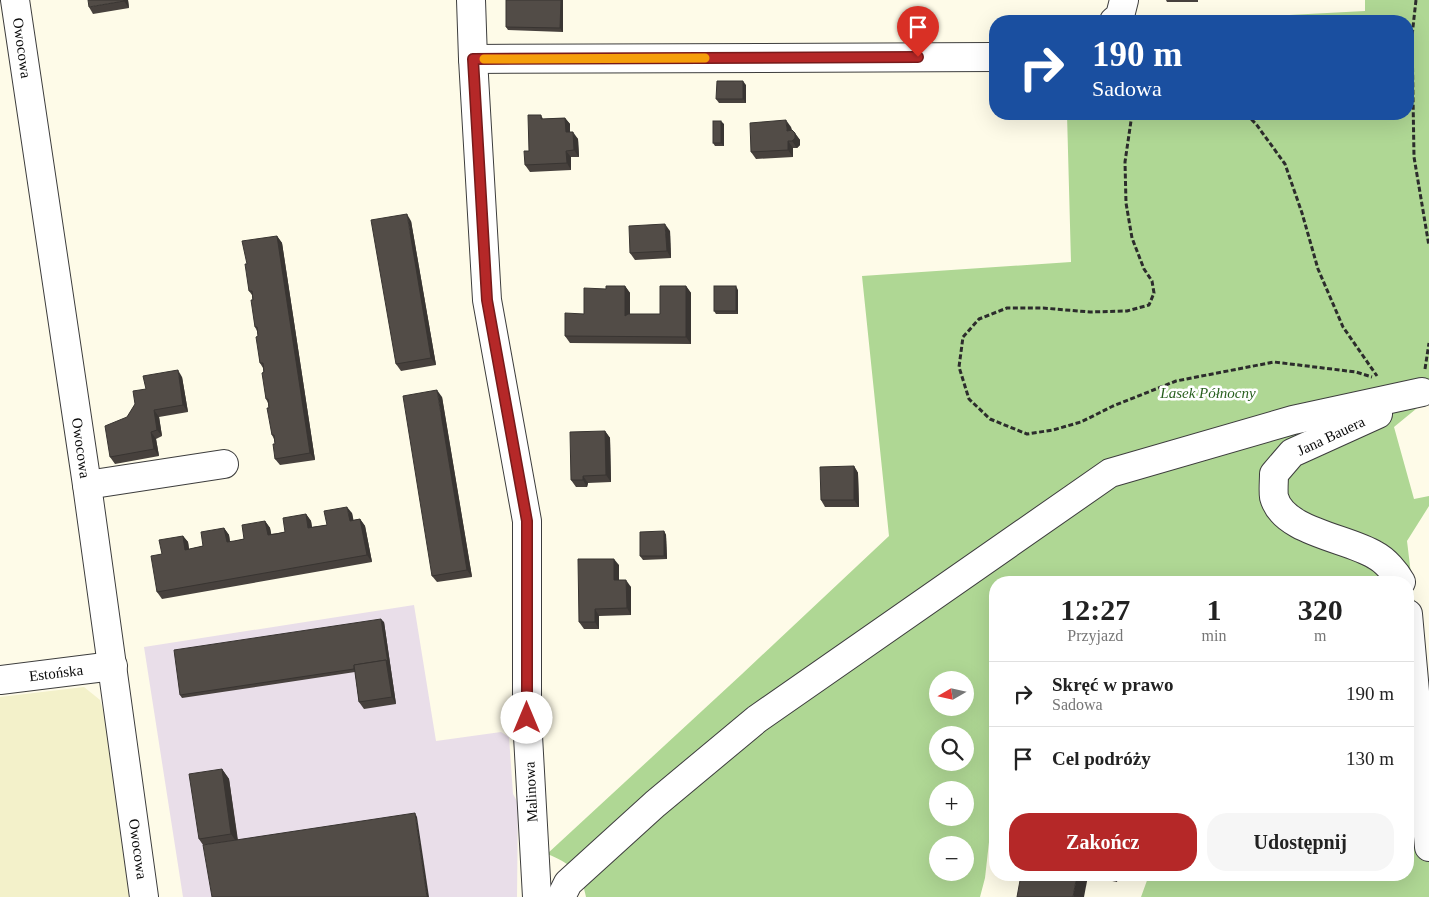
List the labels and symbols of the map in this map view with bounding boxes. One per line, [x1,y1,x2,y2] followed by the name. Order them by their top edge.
[897,6,939,57] pin
[10,17,34,80] street label: Owocowa
[1159,385,1256,401] park label: Lasek Północny
[1295,413,1368,459] street label: Jana Bauera
[69,417,93,480] street label: Owocowa
[28,662,84,684] street label: Estońska
[929,671,974,716] north arrow
[500,691,552,743] position arrow
[521,761,541,823] street label: Malinowa
[126,818,150,881] street label: Owocowa

